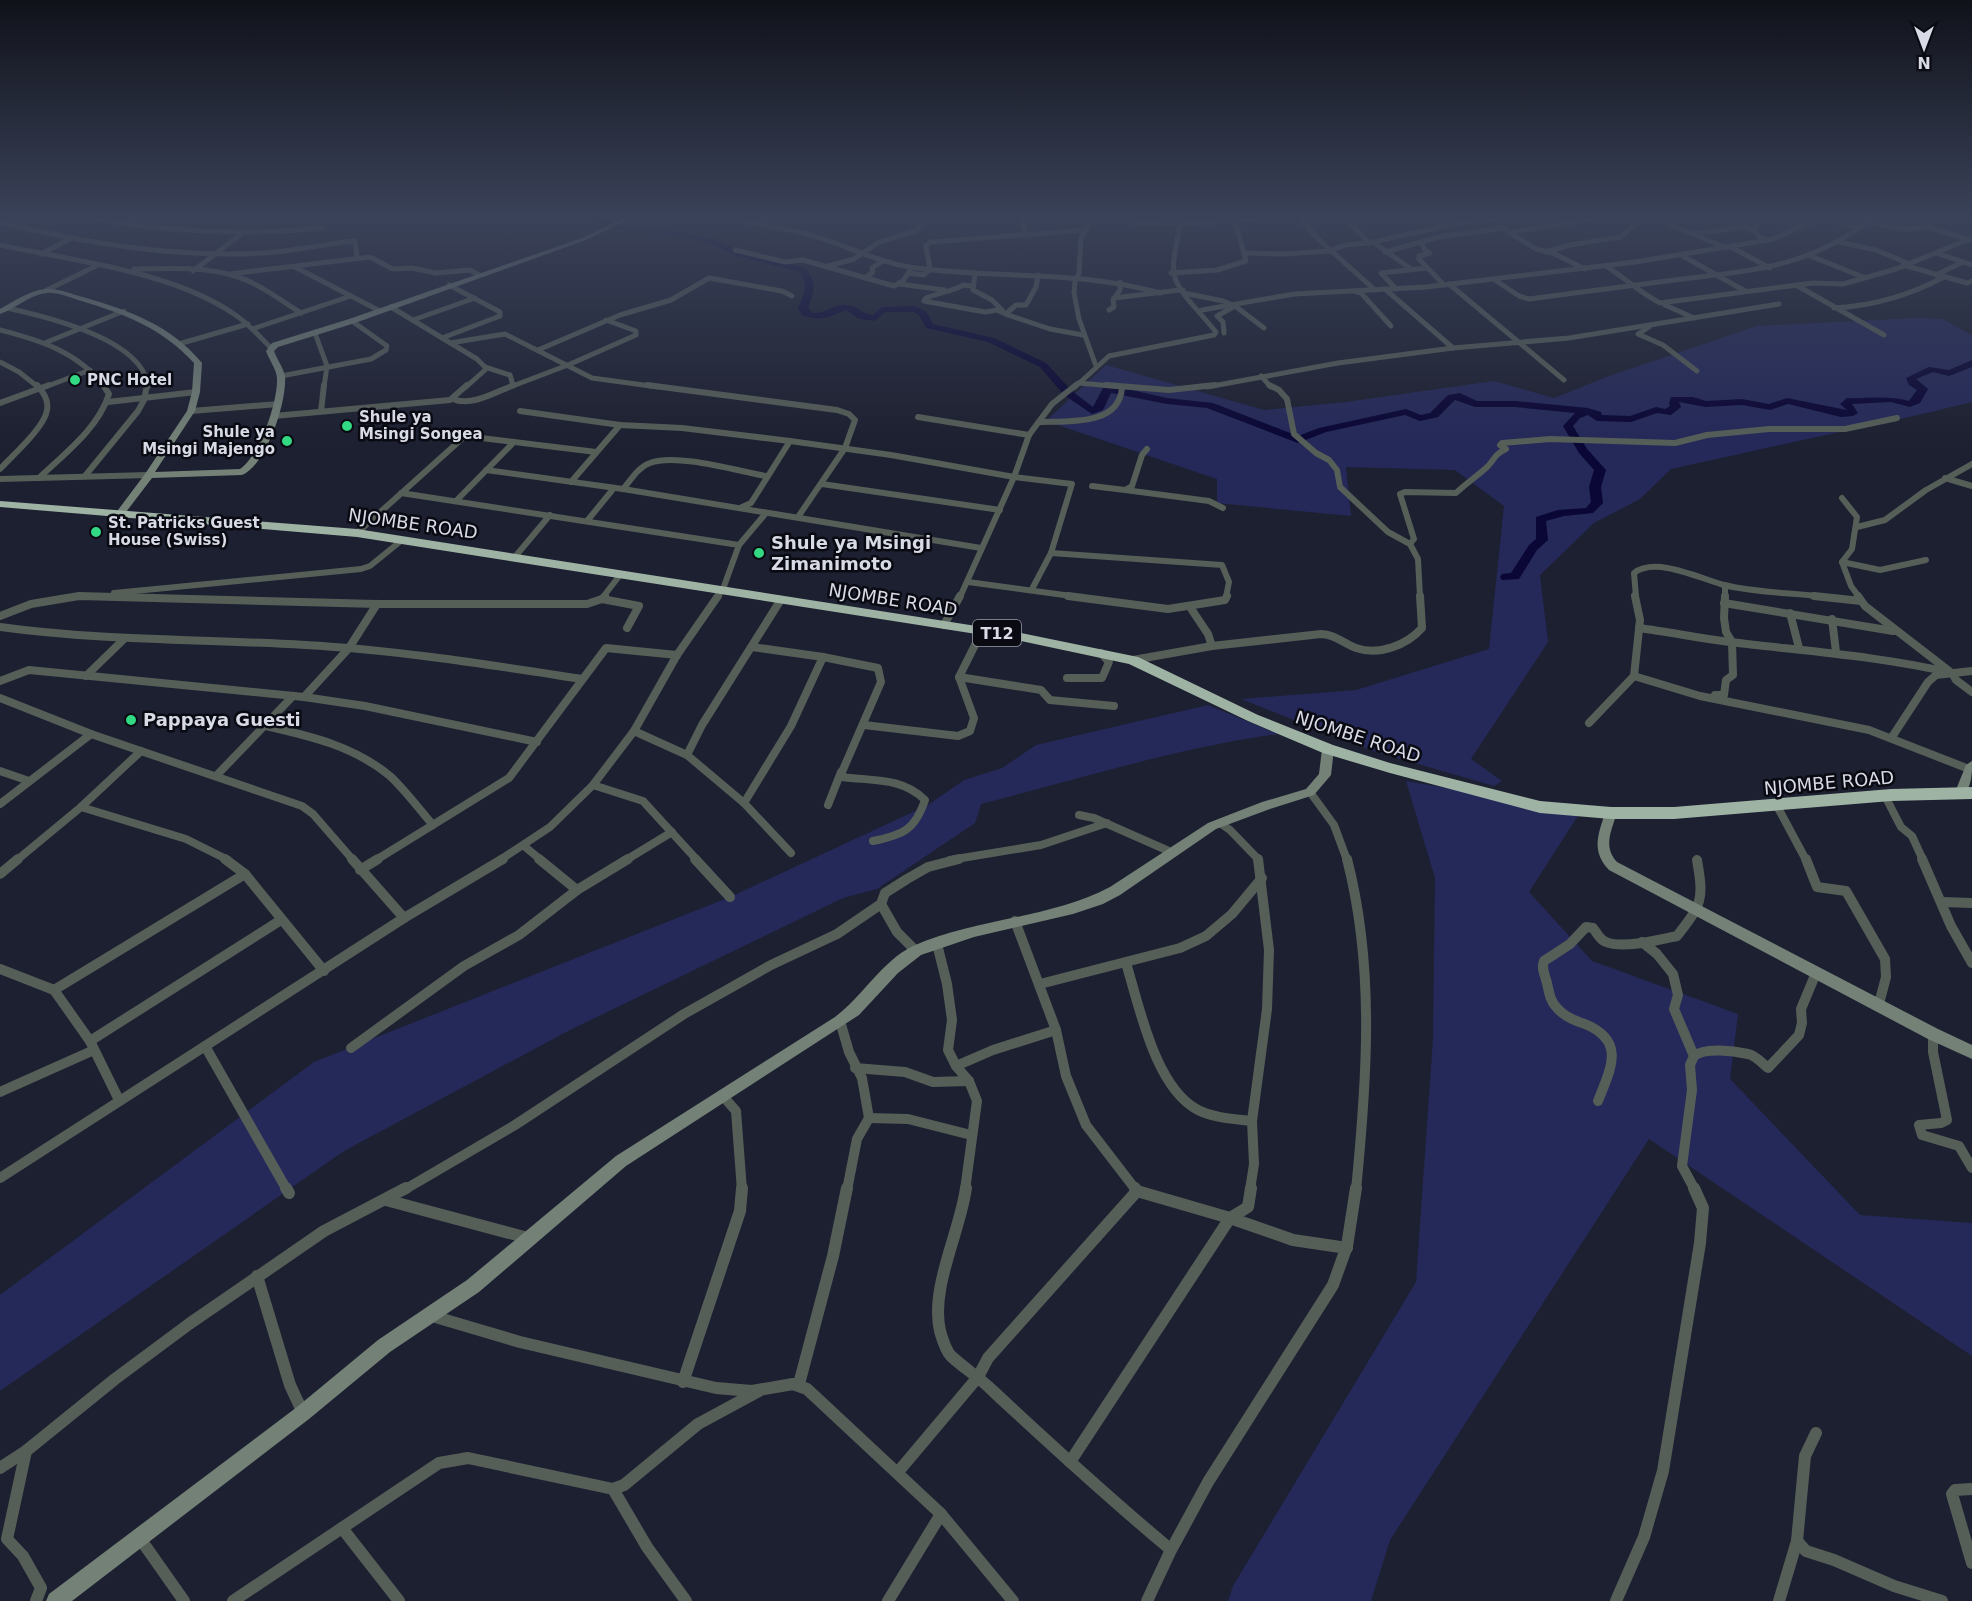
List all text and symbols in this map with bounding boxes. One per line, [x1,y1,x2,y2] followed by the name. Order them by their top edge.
[1894,18,1954,78] north arrow
[1917,53,1931,72] text: N
[87,371,172,389] place label: PNC Hotel
[68,373,82,387] marker: PNC Hotel
[359,408,483,443] place label: Shule ya Msingi Songea
[340,419,354,433] marker: Shule ya Msingi Songea
[142,423,275,458] place label: Shule ya Msingi Majengo
[280,434,294,448] marker: Shule ya Msingi Majengo
[347,504,479,543] street label: NJOMBE ROAD
[108,514,260,549] place label: St. Patricks Guest House (Swiss)
[89,525,103,539] marker: St. Patricks Guest House (Swiss)
[771,532,931,574] place label: Shule ya Msingi Zimanimoto
[752,546,766,560] marker: Shule ya Msingi Zimanimoto
[827,579,959,620] street label: NJOMBE ROAD
[973,620,1021,646] road number: T12
[1293,706,1423,767] street label: NJOMBE ROAD
[143,709,301,730] place label: Pappaya Guesti
[124,713,138,727] marker: Pappaya Guesti
[1763,766,1895,799] street label: NJOMBE ROAD

